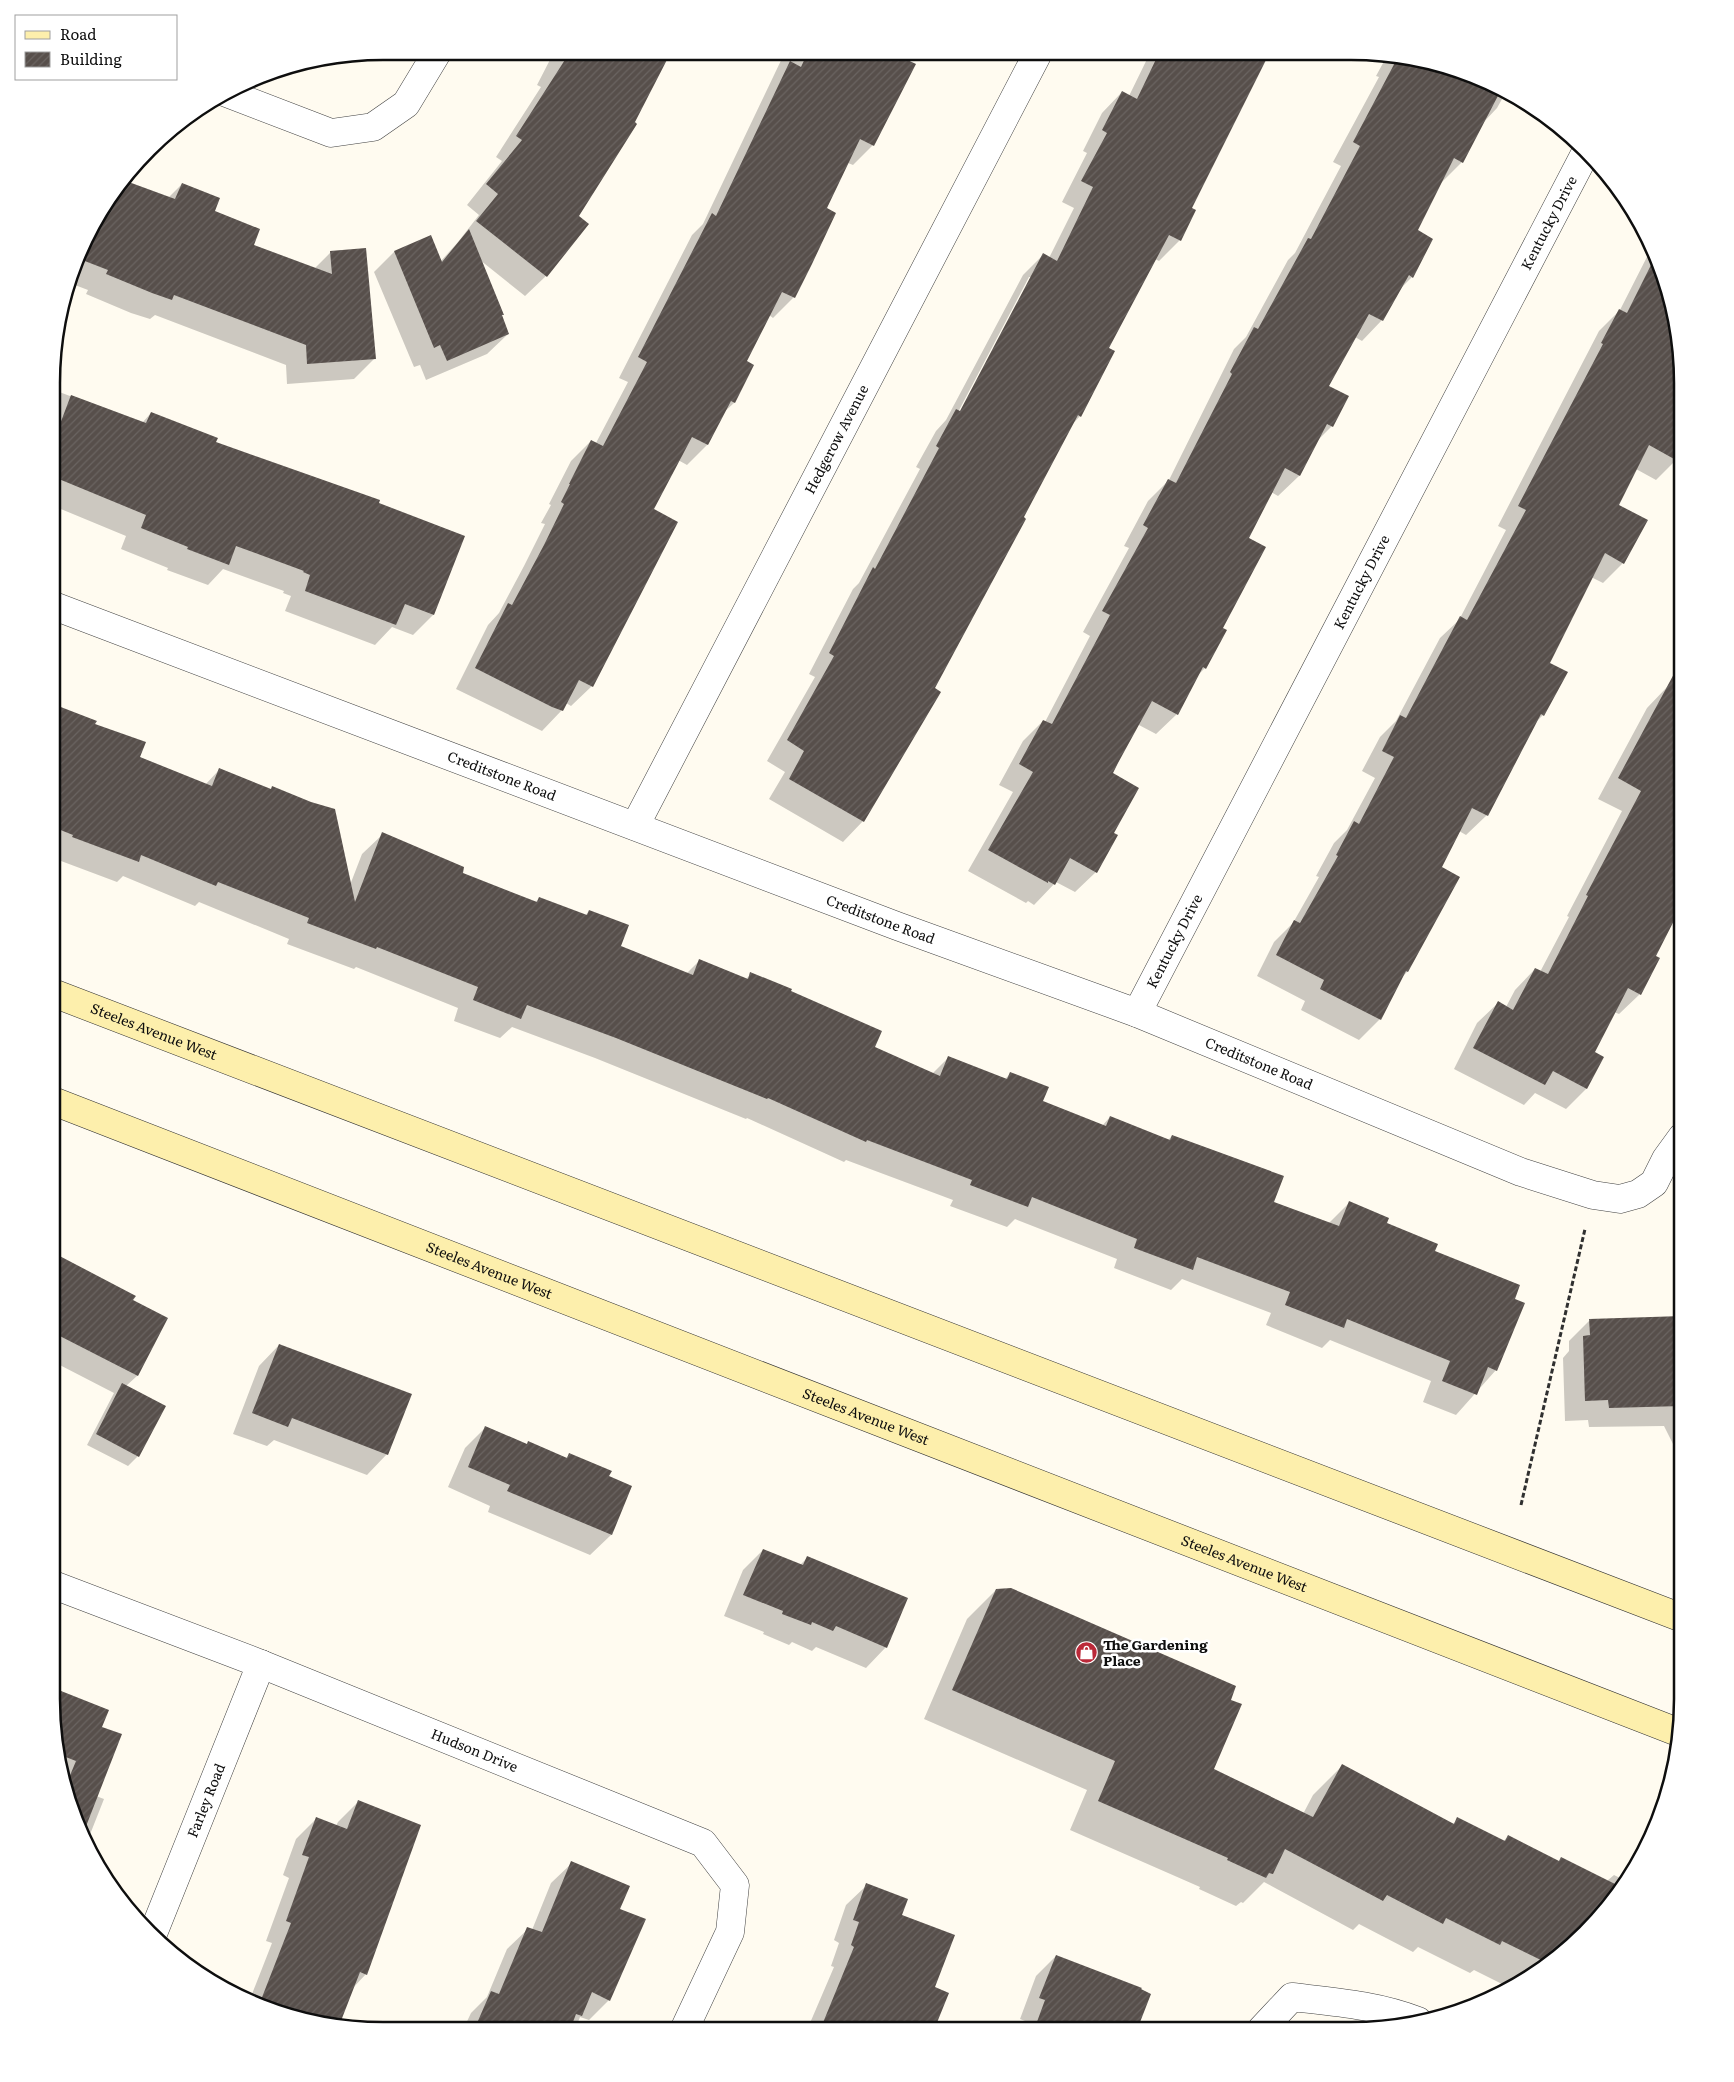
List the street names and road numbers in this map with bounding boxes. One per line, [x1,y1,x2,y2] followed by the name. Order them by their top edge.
[1515,172,1581,273] street label: Kentucky Drive
[799,381,872,497] street label: Hedgerow Avenue
[1328,531,1394,632] street label: Kentucky Drive
[445,745,560,805] street label: Creditstone Road
[824,889,939,948] street label: Creditstone Road
[1141,890,1206,991] street label: Kentucky Drive
[88,997,221,1064] street label: Steeles Avenue West
[1202,1031,1317,1094] street label: Creditstone Road
[424,1236,556,1303] street label: Steeles Avenue West
[800,1382,933,1449] street label: Steeles Avenue West
[1179,1529,1311,1597] street label: Steeles Avenue West
[428,1723,521,1776] street label: Hudson Drive
[182,1760,229,1840] street label: Farley Road

